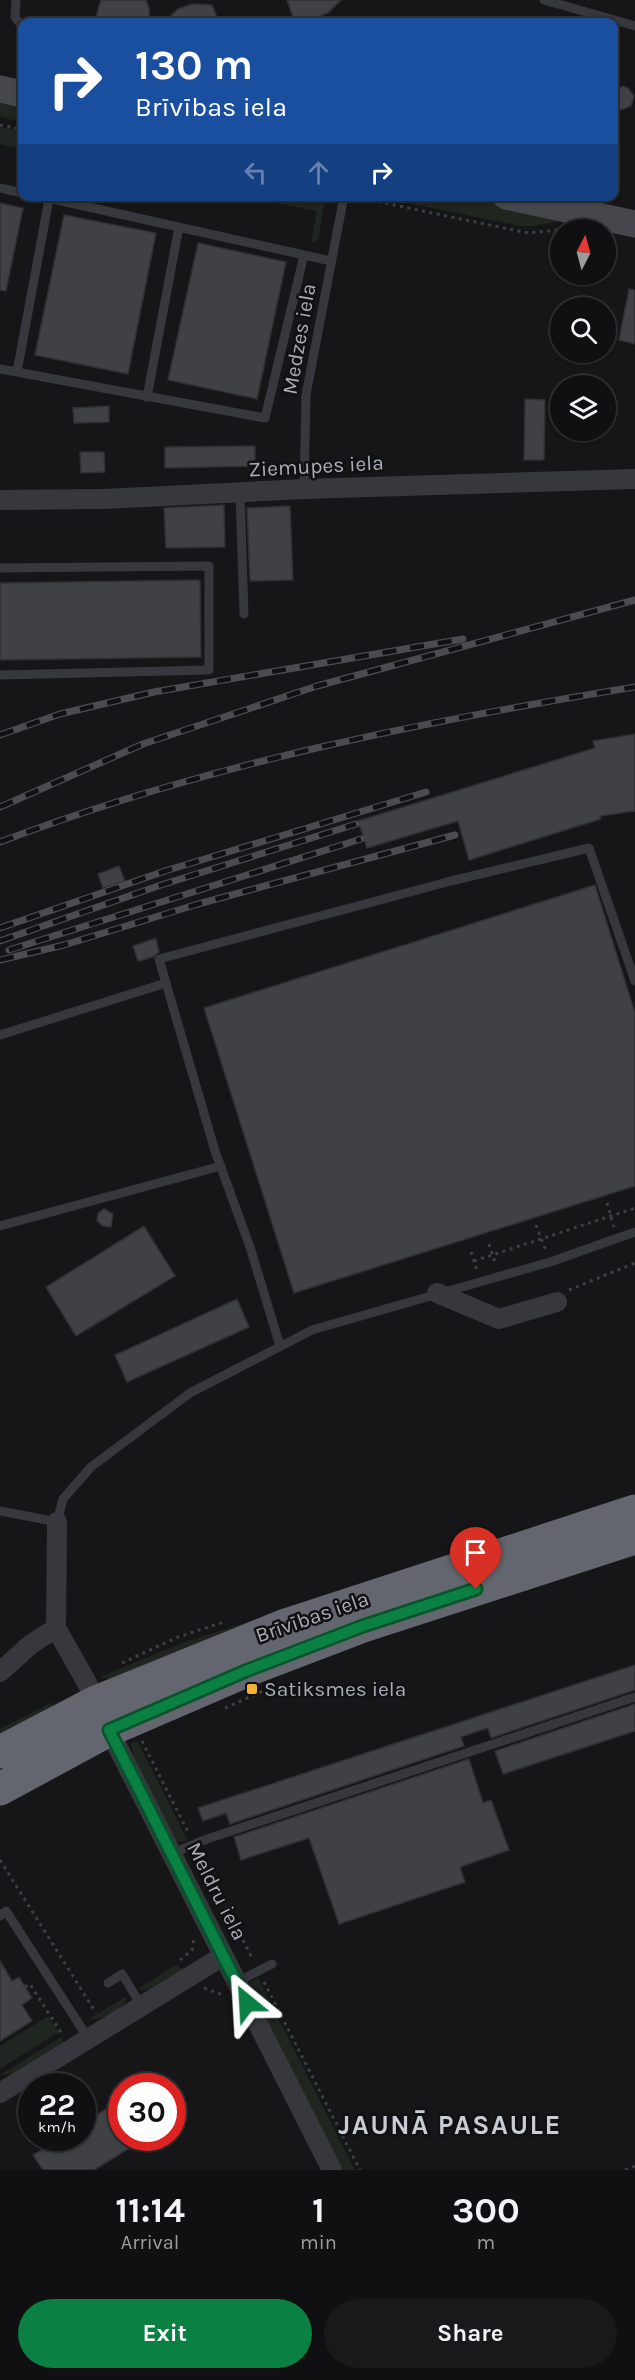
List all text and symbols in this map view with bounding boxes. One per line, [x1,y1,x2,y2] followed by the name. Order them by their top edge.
[135,40,253,90] text: 130 m
[36,42,114,120] icon: right
[135,91,287,123] text: Brīvības iela
[239,156,272,189] icon: left
[302,156,335,189] icon: ahead
[365,156,398,189] icon: right
[550,219,616,285] north arrow
[550,219,616,441] map controls
[277,282,321,396] street label: Medzes iela
[550,297,616,363] button: search
[550,375,616,441] button: layers
[248,450,384,482] street label: Ziemupes iela
[450,1527,501,1589] pin
[459,1536,492,1569] icon: arrive
[252,1586,372,1648] street label: Brīvības iela
[264,1677,406,1701] place label: Satiksmes iela
[245,1682,259,1696] marker: Satiksmes iela
[182,1838,252,1944] street label: Meldru iela
[215,1971,279,2035] position arrow
[108,2073,186,2151] speed limit sign: 30
[39,2087,75,2123] text: 22
[338,2109,562,2141] district label: JAUNĀ PASAULE
[38,2118,76,2136] text: km/h
[115,2189,185,2231] text: 11:14
[312,2189,325,2231] text: 1
[452,2189,520,2231] text: 300
[121,2231,179,2254] text: Arrival
[300,2231,337,2254] text: min
[477,2231,495,2254] text: m
[18,2299,312,2368] button: Exit
[324,2299,617,2368] button: Share

